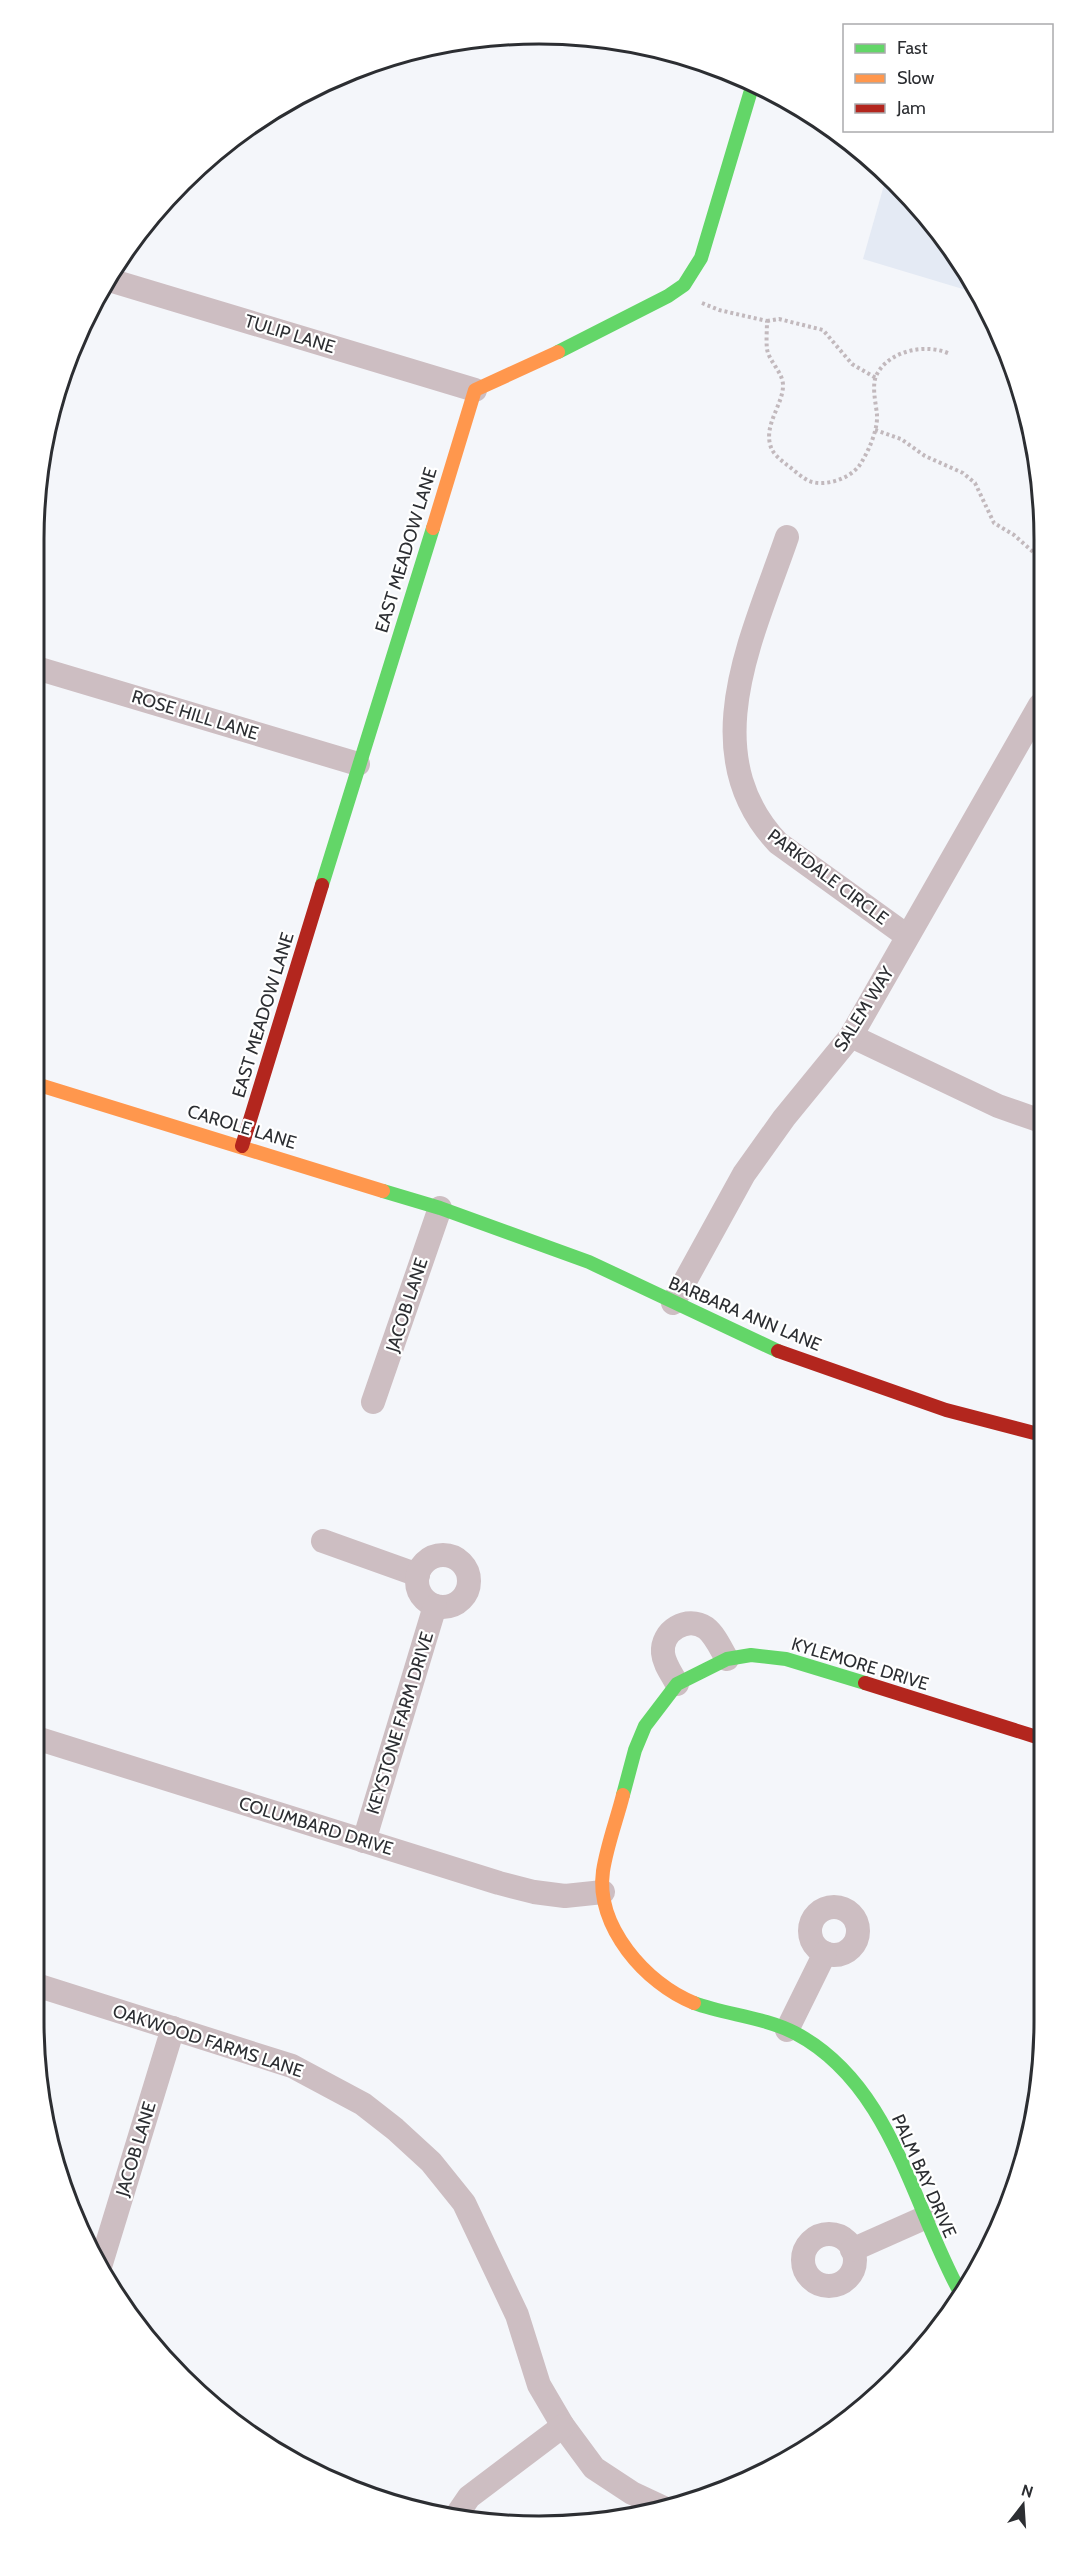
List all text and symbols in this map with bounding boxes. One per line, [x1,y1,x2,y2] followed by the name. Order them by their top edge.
[843,24,1053,132] legend
[897,37,928,59] text: Fast
[897,67,934,89] text: Slow
[896,97,926,119] text: Jam
[242,310,338,358] street label: TULIP LANE
[370,465,442,635] street label: EAST MEADOW LANE
[129,685,261,745] street label: ROSE HILL LANE
[763,824,893,930] street label: PARKDALE CIRCLE
[227,930,299,1100] street label: EAST MEADOW LANE
[829,962,899,1055] street label: SALEM WAY
[185,1100,299,1154] street label: CAROLE LANE
[381,1255,433,1356] street label: JACOB LANE
[665,1272,825,1356] street label: BARBARA ANN LANE
[362,1629,438,1817] street label: KEYSTONE FARM DRIVE
[789,1633,931,1695] street label: KYLEMORE DRIVE
[236,1792,396,1860] street label: COLUMBARD DRIVE
[110,2000,306,2082] street label: OAKWOOD FARMS LANE
[111,2099,161,2200] street label: JACOB LANE
[887,2111,961,2241] street label: PALM BAY DRIVE
[993,2475,1053,2535] north arrow
[1019,2480,1035,2502] text: N

